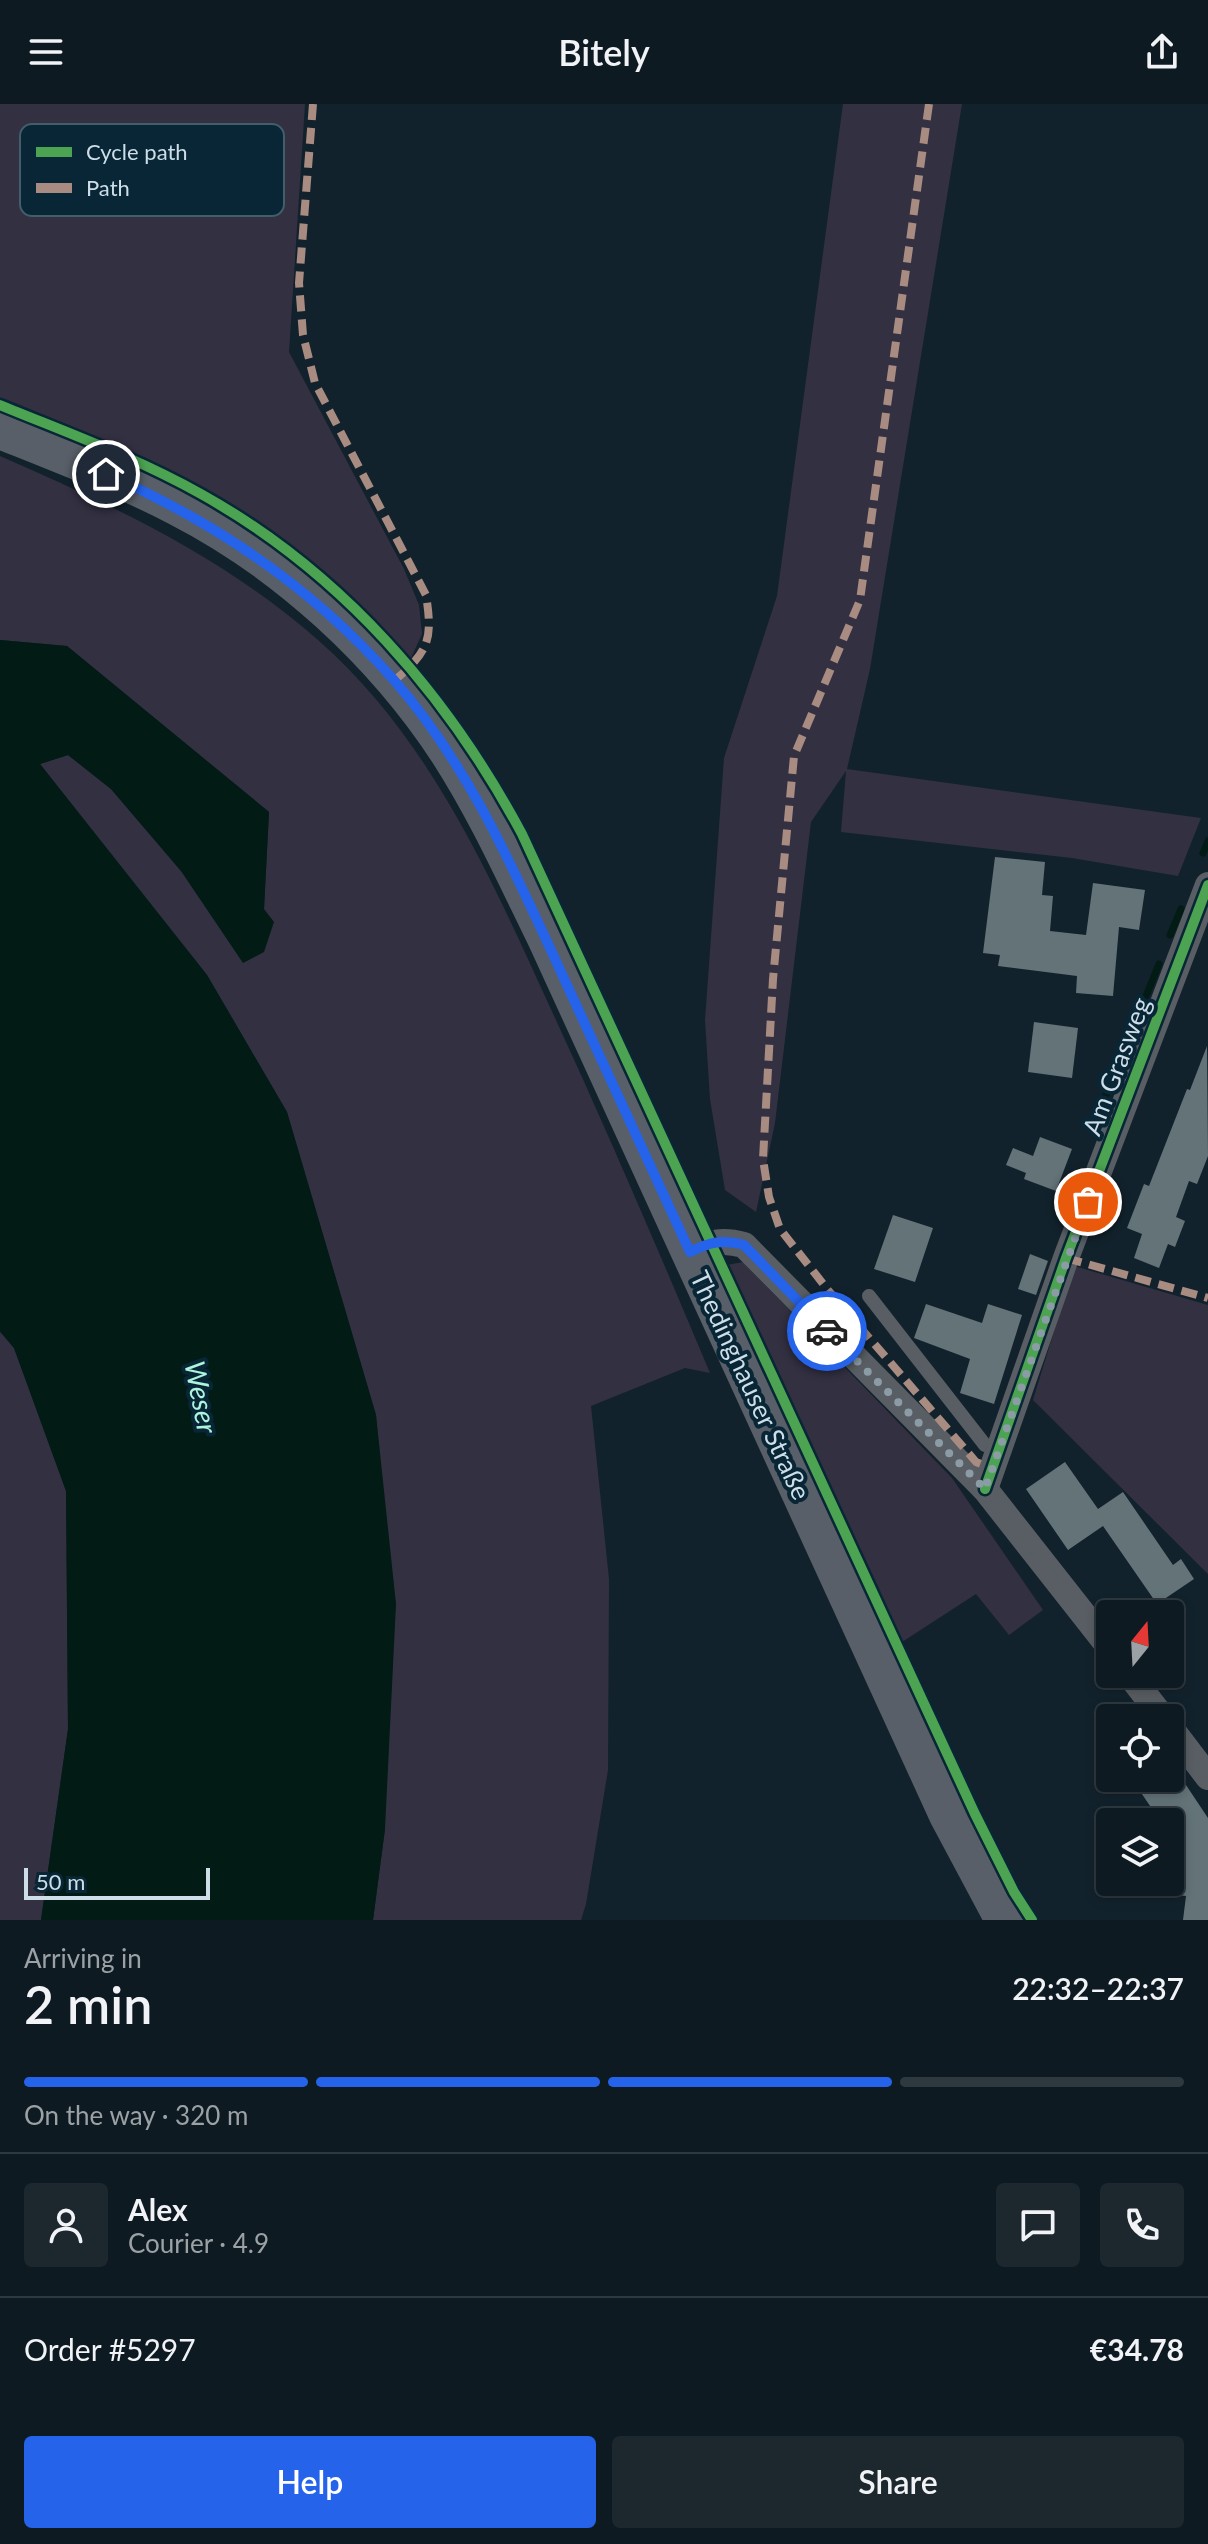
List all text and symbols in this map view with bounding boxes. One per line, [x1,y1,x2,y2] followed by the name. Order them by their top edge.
[24,30,68,74] icon: menu
[558,30,650,74] text: Bitely
[1140,30,1184,74] icon: share
[20,124,284,216] legend
[86,138,188,165] text: Cycle path
[86,174,130,201] text: Path
[72,440,140,508] pin
[84,452,128,496] icon: home
[1075,992,1157,1140] street label: Am Grasweg
[1054,1168,1122,1236] pin
[1066,1180,1110,1224] icon: bag
[684,1266,818,1504] street label: Thedinghauser Straße
[787,1291,867,1371] courier
[805,1309,849,1353] icon: car
[178,1358,226,1436] water label: Weser
[1096,1600,1184,1688] north arrow
[1096,1600,1184,1896] map controls
[1096,1704,1184,1792] button: locate
[1096,1808,1184,1896] button: layers
[24,1864,210,1900] scale bar
[36,1868,85,1895] text: 50 m
[24,1942,142,1974] text: Arriving in
[1012,1970,1184,2006] text: 22:32–22:37
[24,1973,152,2035] text: 2 min
[24,2099,248,2131] text: On the way · 320 m
[24,2183,108,2267] button: person
[996,2183,1080,2267] button: chat
[1100,2183,1184,2267] button: phone
[128,2191,188,2227] text: Alex
[128,2227,269,2259] text: Courier · 4.9
[24,2331,196,2367] text: Order #5297
[1090,2331,1184,2367] text: €34.78
[24,2436,596,2528] button: Help
[612,2436,1184,2528] button: Share

